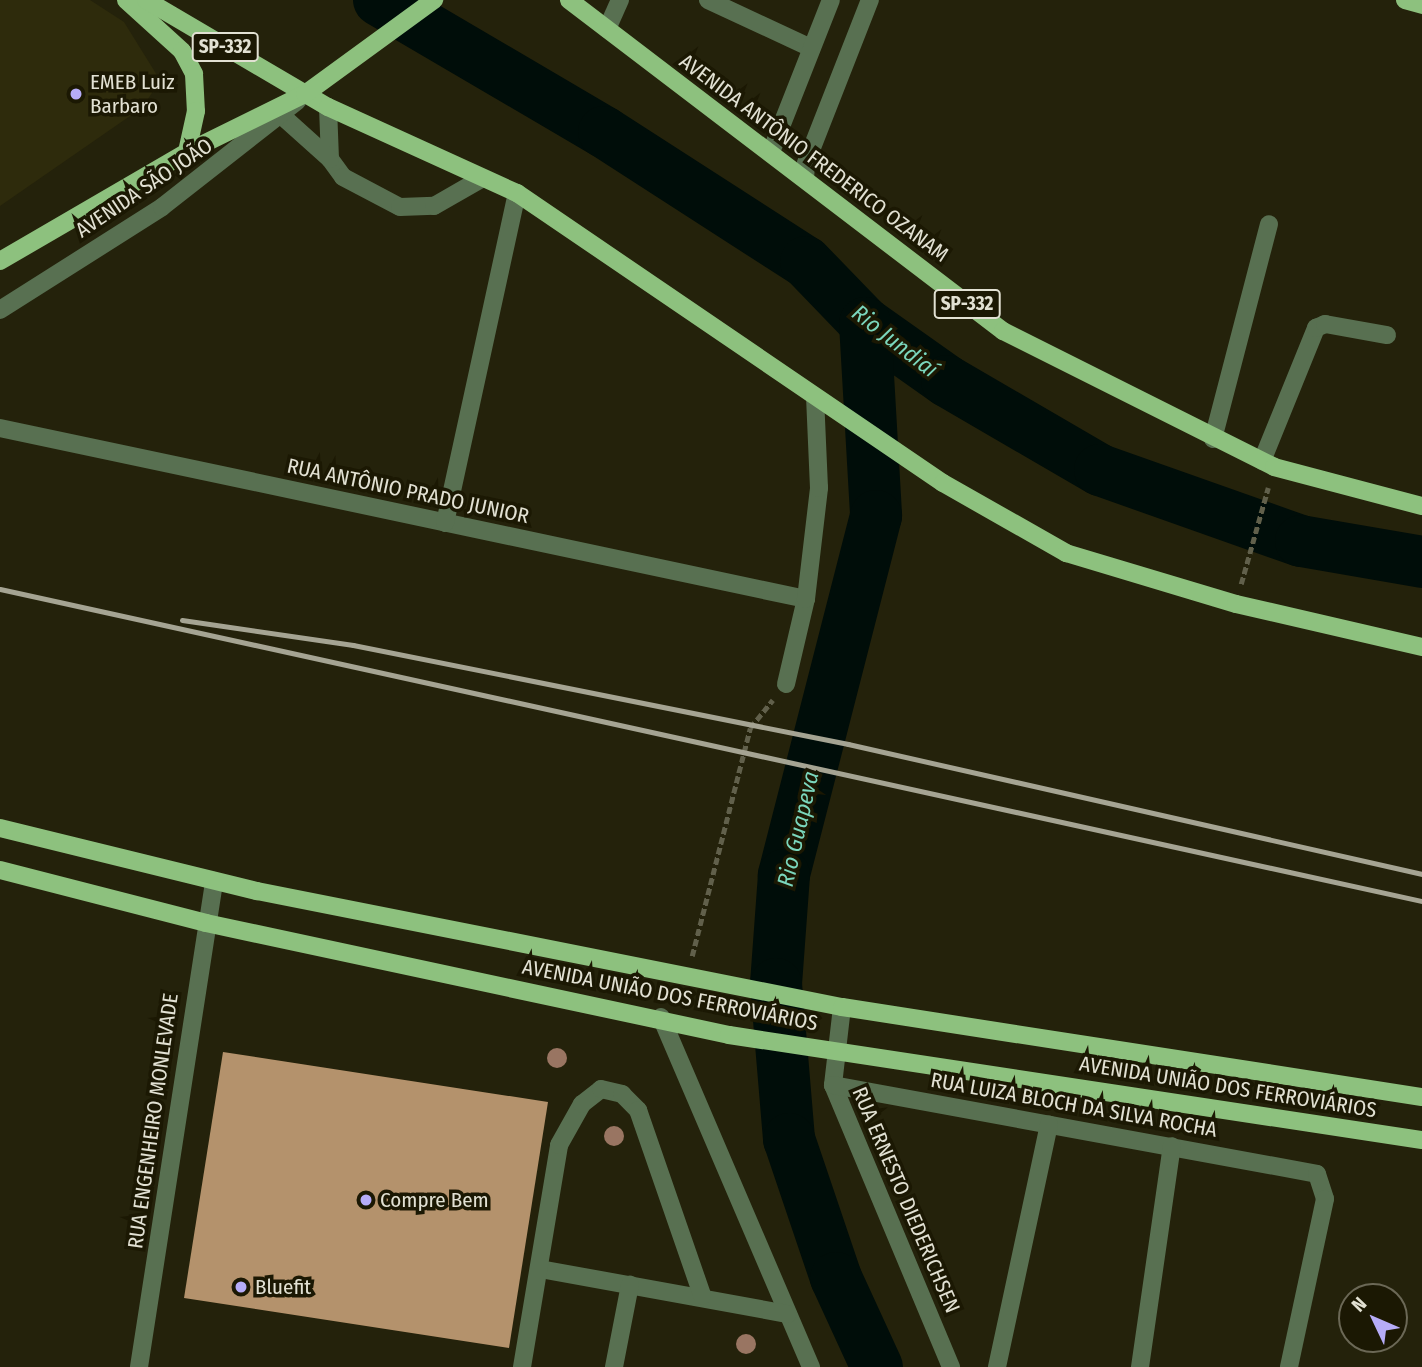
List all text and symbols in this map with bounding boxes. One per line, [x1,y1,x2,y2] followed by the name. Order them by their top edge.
[190,32,260,62] road number: SP-332
[675,49,953,267] street label: AVENIDA ANTÔNIO FREDERICO OZANAM
[90,69,175,119] place label: EMEB Luiz Barbaro
[68,86,84,102] marker: EMEB Luiz Barbaro
[71,133,217,243] street label: AVENIDA SÃO JOÃO
[932,288,1002,320] road number: SP-332
[846,299,944,383] water label: Rio Jundiaí
[285,453,531,529] street label: RUA ANTÔNIO PRADO JUNIOR
[771,769,825,889] water label: Rio Guapeva
[520,954,820,1036] street label: AVENIDA UNIÃO DOS FERROVIÁRIOS
[123,992,183,1250] street label: RUA ENGENHEIRO MONLEVADE
[1078,1051,1378,1123] street label: AVENIDA UNIÃO DOS FERROVIÁRIOS
[929,1067,1219,1143] street label: RUA LUIZA BLOCH DA SILVA ROCHA
[847,1083,965,1317] street label: RUA ERNESTO DIEDERICHSEN
[380,1187,489,1213] place label: Compre Bem
[358,1192,374,1208] marker: Compre Bem
[255,1274,311,1300] place label: Bluefit
[233,1279,249,1295] marker: Bluefit
[1338,1283,1408,1353] north arrow
[1347,1292,1371,1317] text: N

